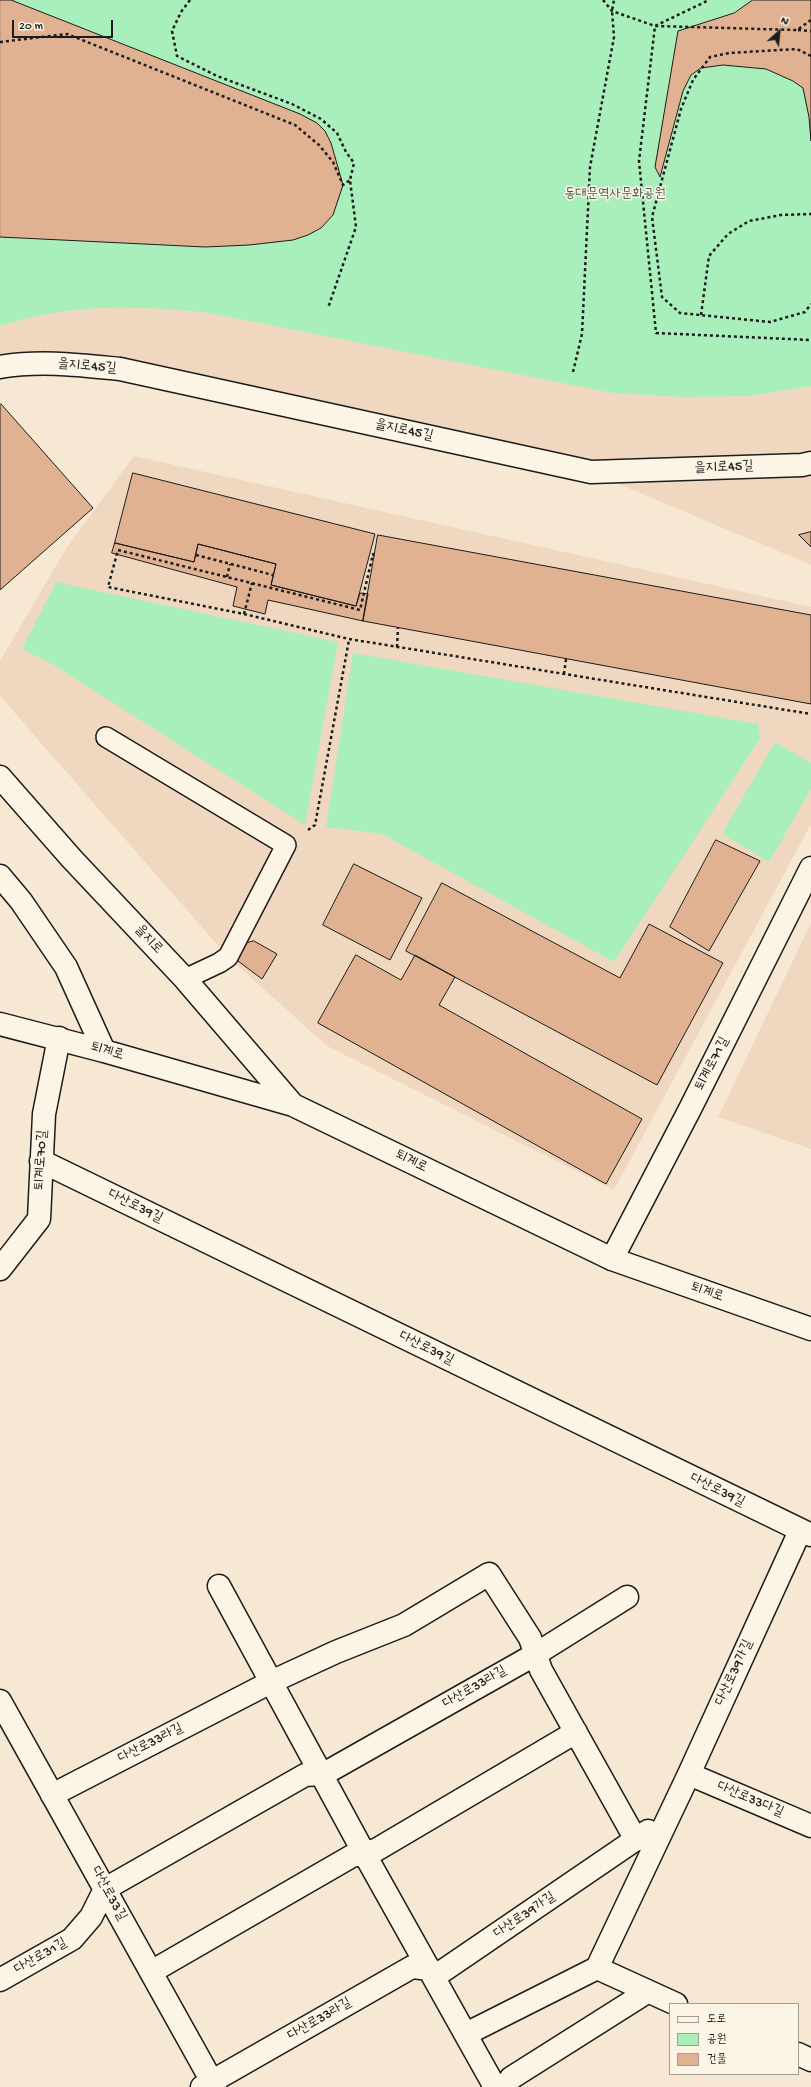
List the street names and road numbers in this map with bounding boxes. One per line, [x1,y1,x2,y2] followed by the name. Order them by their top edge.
[57,356,117,378] street label: 을지로45길
[373,417,435,445] street label: 을지로45길
[694,459,754,477] street label: 을지로45길
[130,922,166,958] street label: 을지로
[692,1034,734,1094] street label: 퇴계로71길
[88,1039,126,1065] street label: 퇴계로
[32,1129,52,1191] street label: 퇴계로70길
[392,1147,430,1177] street label: 퇴계로
[105,1186,165,1228] street label: 다산로39길
[688,1280,726,1306] street label: 퇴계로
[396,1328,456,1370] street label: 다산로39길
[687,1470,747,1512] street label: 다산로39길
[712,1637,758,1709] street label: 다산로39가길
[440,1663,510,1713] street label: 다산로33라길
[116,1720,186,1768] street label: 다산로33라길
[714,1778,786,1822] street label: 다산로33다길
[86,1864,130,1924] street label: 다산로33길
[491,1889,559,1943] street label: 다산로39가길
[12,1935,70,1979] street label: 다산로31길
[285,1995,355,2045] street label: 다산로33라길

